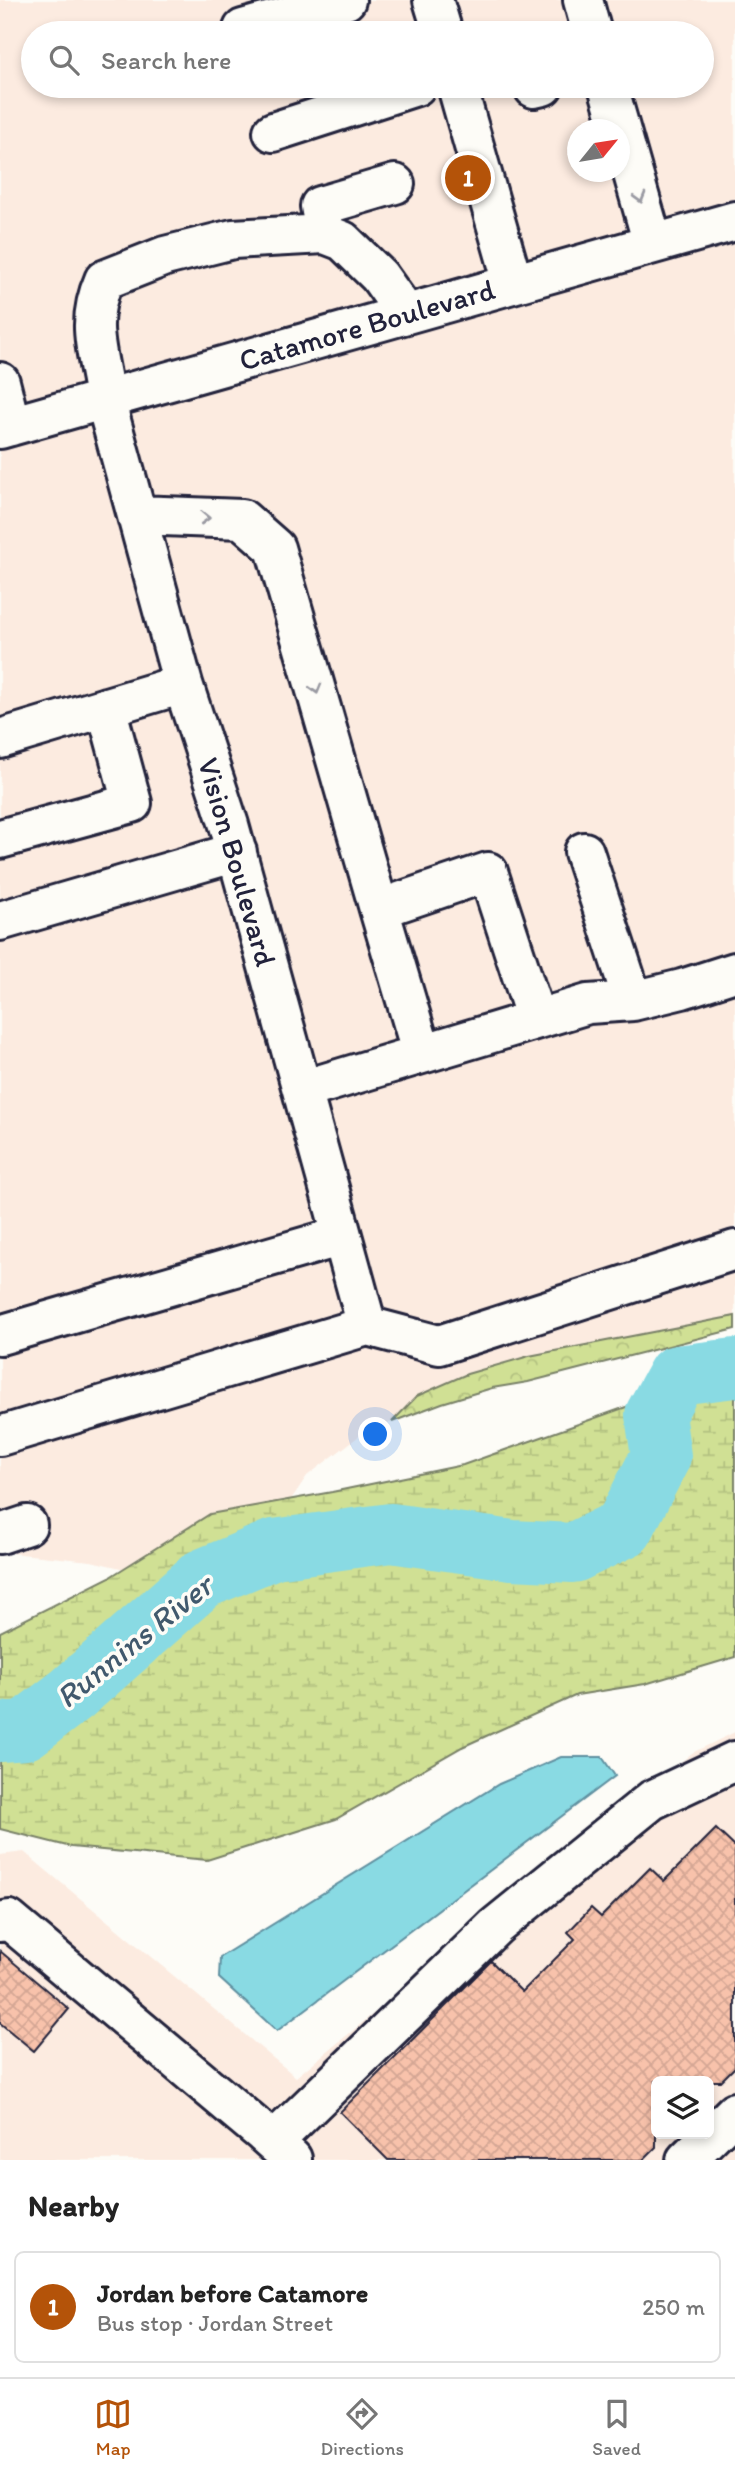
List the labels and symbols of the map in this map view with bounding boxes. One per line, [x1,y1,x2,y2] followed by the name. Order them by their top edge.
[567,119,630,182] north arrow
[445,152,491,204] pin: 1
[632,192,647,204] one-way arrow
[235,270,499,379] street label: Catamore Boulevard
[200,510,211,525] one-way arrow
[307,682,322,694] one-way arrow
[190,753,285,971] street label: Vision Boulevard
[358,1417,392,1451] your location
[48,1564,222,1716] water label: Runnins River

